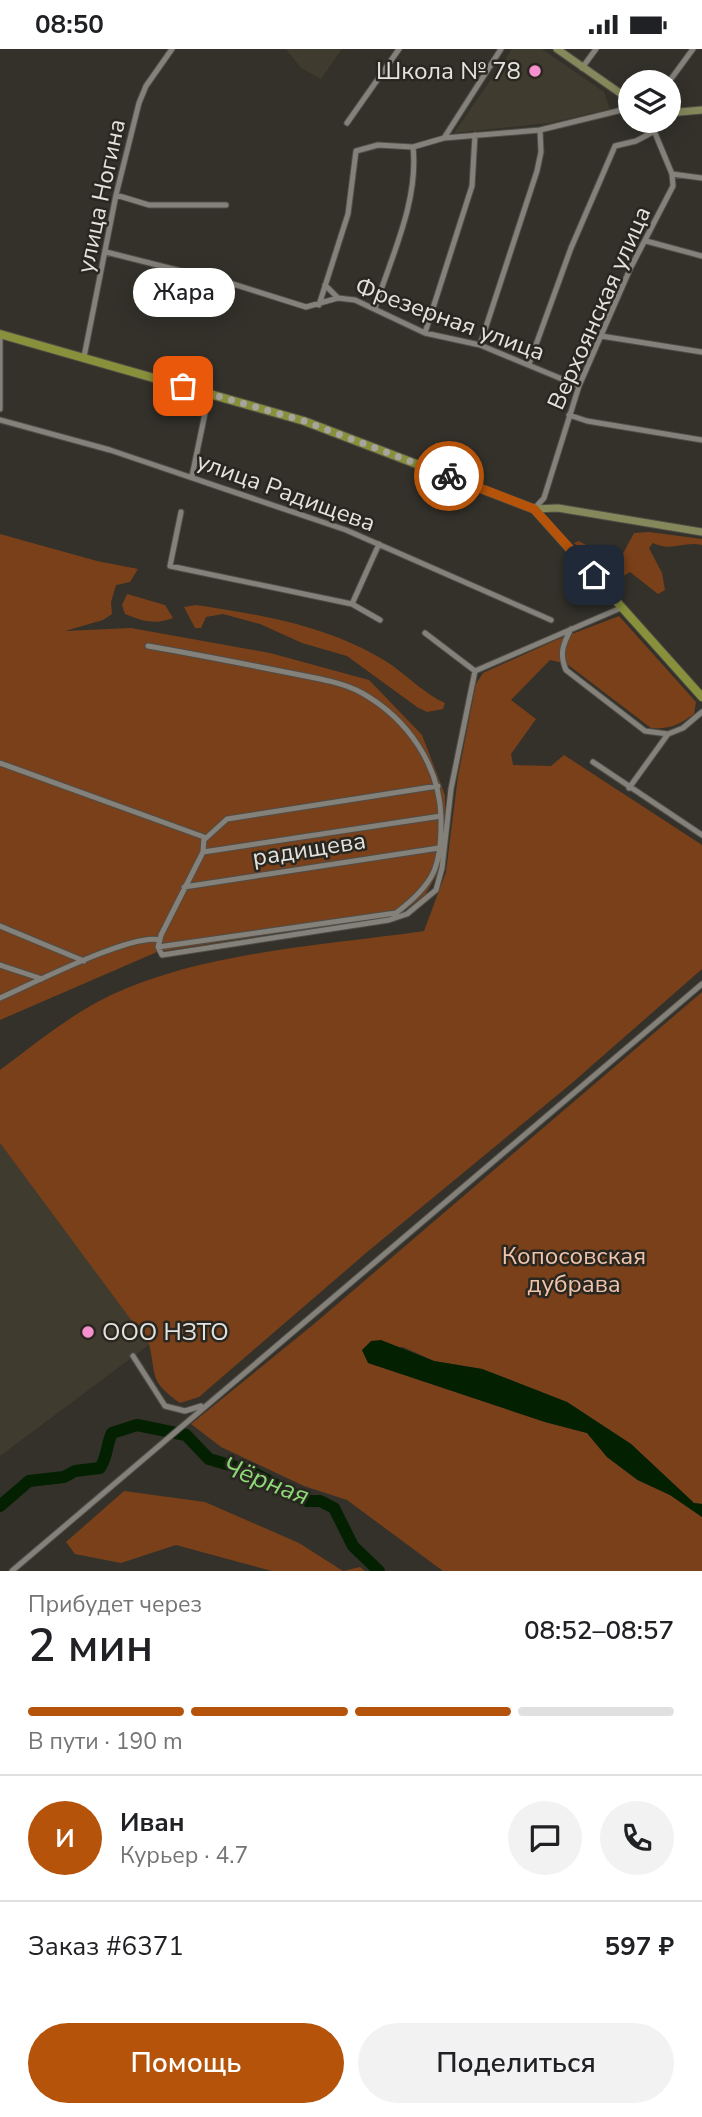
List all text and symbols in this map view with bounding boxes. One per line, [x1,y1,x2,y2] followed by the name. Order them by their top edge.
[35,7,104,42] text: 08:50
[376,55,521,87] place label: Школа № 78
[527,63,543,79] marker: Школа № 78
[618,70,681,133] map controls
[618,70,681,133] button: layers
[69,116,133,276] street label: улица Ногина
[540,201,658,415] street label: Верхоянская улица
[132,267,234,316] callout: Жара
[351,270,549,368] street label: Фрезерная улица
[153,277,215,308] text: Жара
[153,356,213,416] pin
[164,367,202,405] icon: bag
[414,441,484,511] courier
[192,445,380,539] street label: улица Радищева
[430,457,468,495] icon: bike
[564,545,624,605] pin
[575,556,613,594] icon: home
[250,824,368,874] street label: радищева
[502,1240,646,1300] park label: Копосовская дубрава
[102,1316,229,1348] place label: ООО НЗТО
[80,1324,96,1340] marker: ООО НЗТО
[218,1448,314,1514] water label: Чёрная
[28,1589,202,1620] text: Прибудет через
[524,1613,674,1648] text: 08:52–08:57
[28,1614,153,1677] text: 2 мин
[28,1726,183,1757] text: В пути · 190 m
[508,1801,582,1875] button: chat
[600,1801,674,1875] button: phone
[120,1805,185,1840] text: Иван
[55,1821,75,1856] text: И
[120,1840,248,1871] text: Курьер · 4.7
[28,1929,184,1964] text: Заказ #6371
[605,1929,674,1964] text: 597 ₽
[28,2023,344,2103] button: Помощь
[358,2023,674,2103] button: Поделиться

